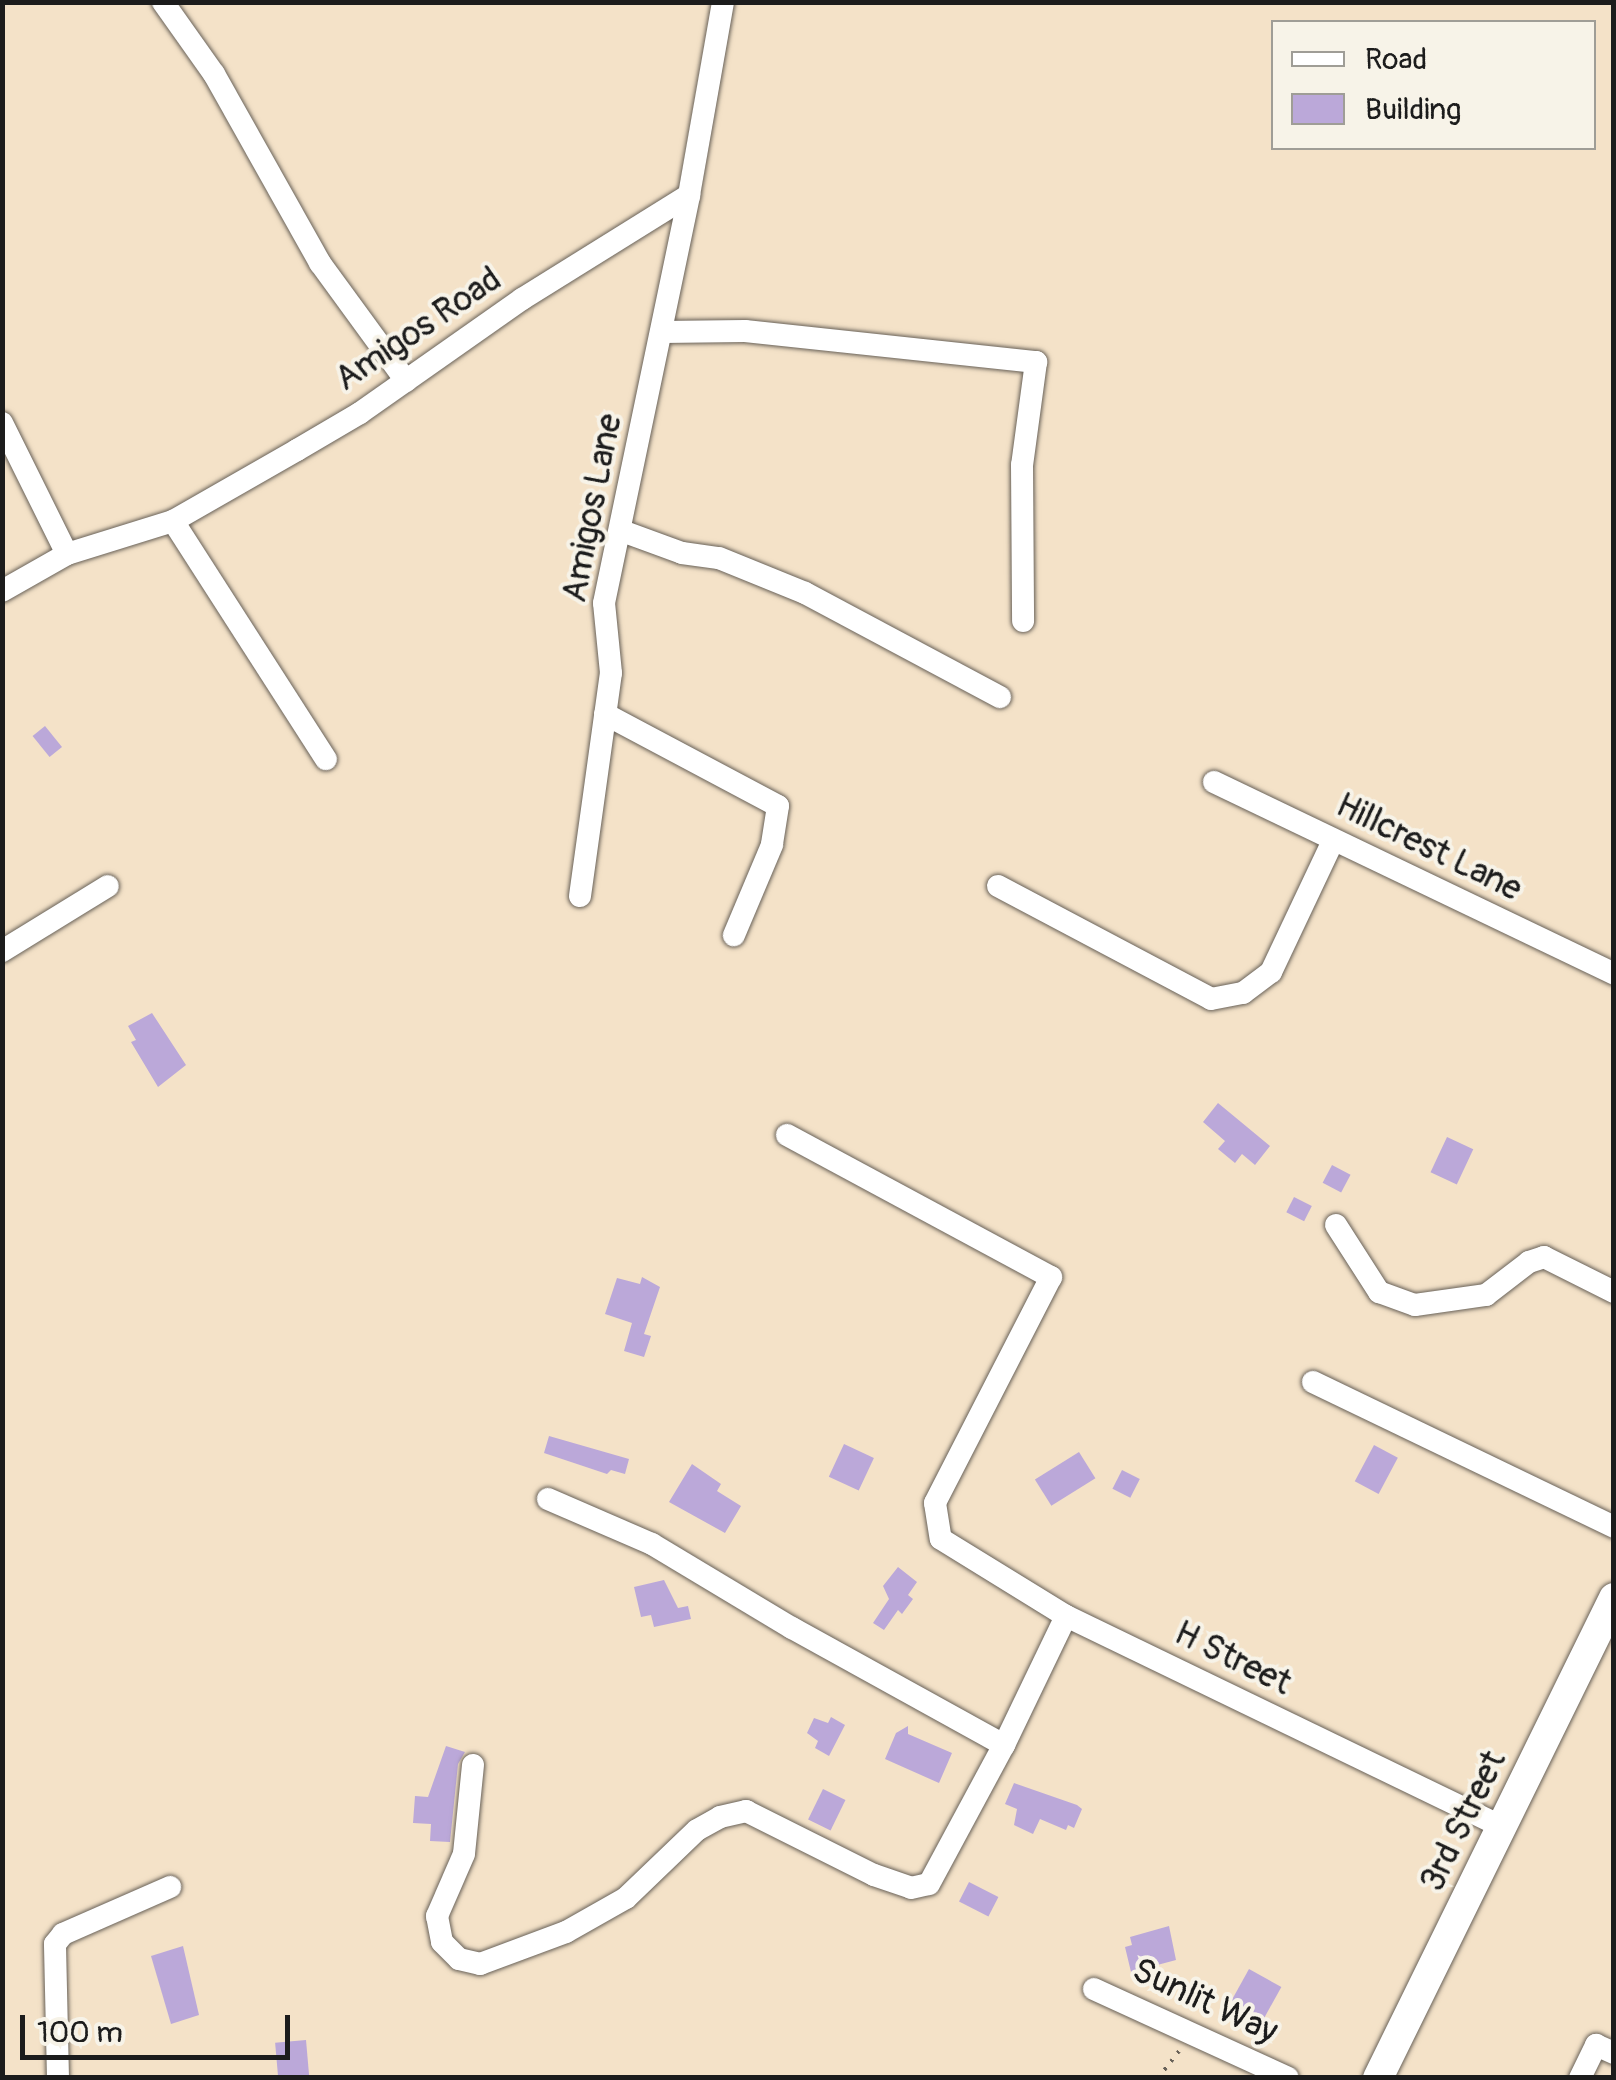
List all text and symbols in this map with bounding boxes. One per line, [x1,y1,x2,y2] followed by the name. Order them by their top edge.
[1271,20,1596,150] legend
[1365,41,1427,78] text: Road
[1365,91,1461,128] text: Building
[327,258,509,400] street label: Amigos Road
[553,410,631,606] street label: Amigos Lane
[1329,784,1529,910] street label: Hillcrest Lane
[1168,1612,1298,1704] street label: H Street
[1411,1744,1515,1898] street label: 3rd Street
[1126,1949,1284,2053] street label: Sunlit Way
[25,1995,295,2057] scale bar
[37,2014,123,2051] text: 100 m

